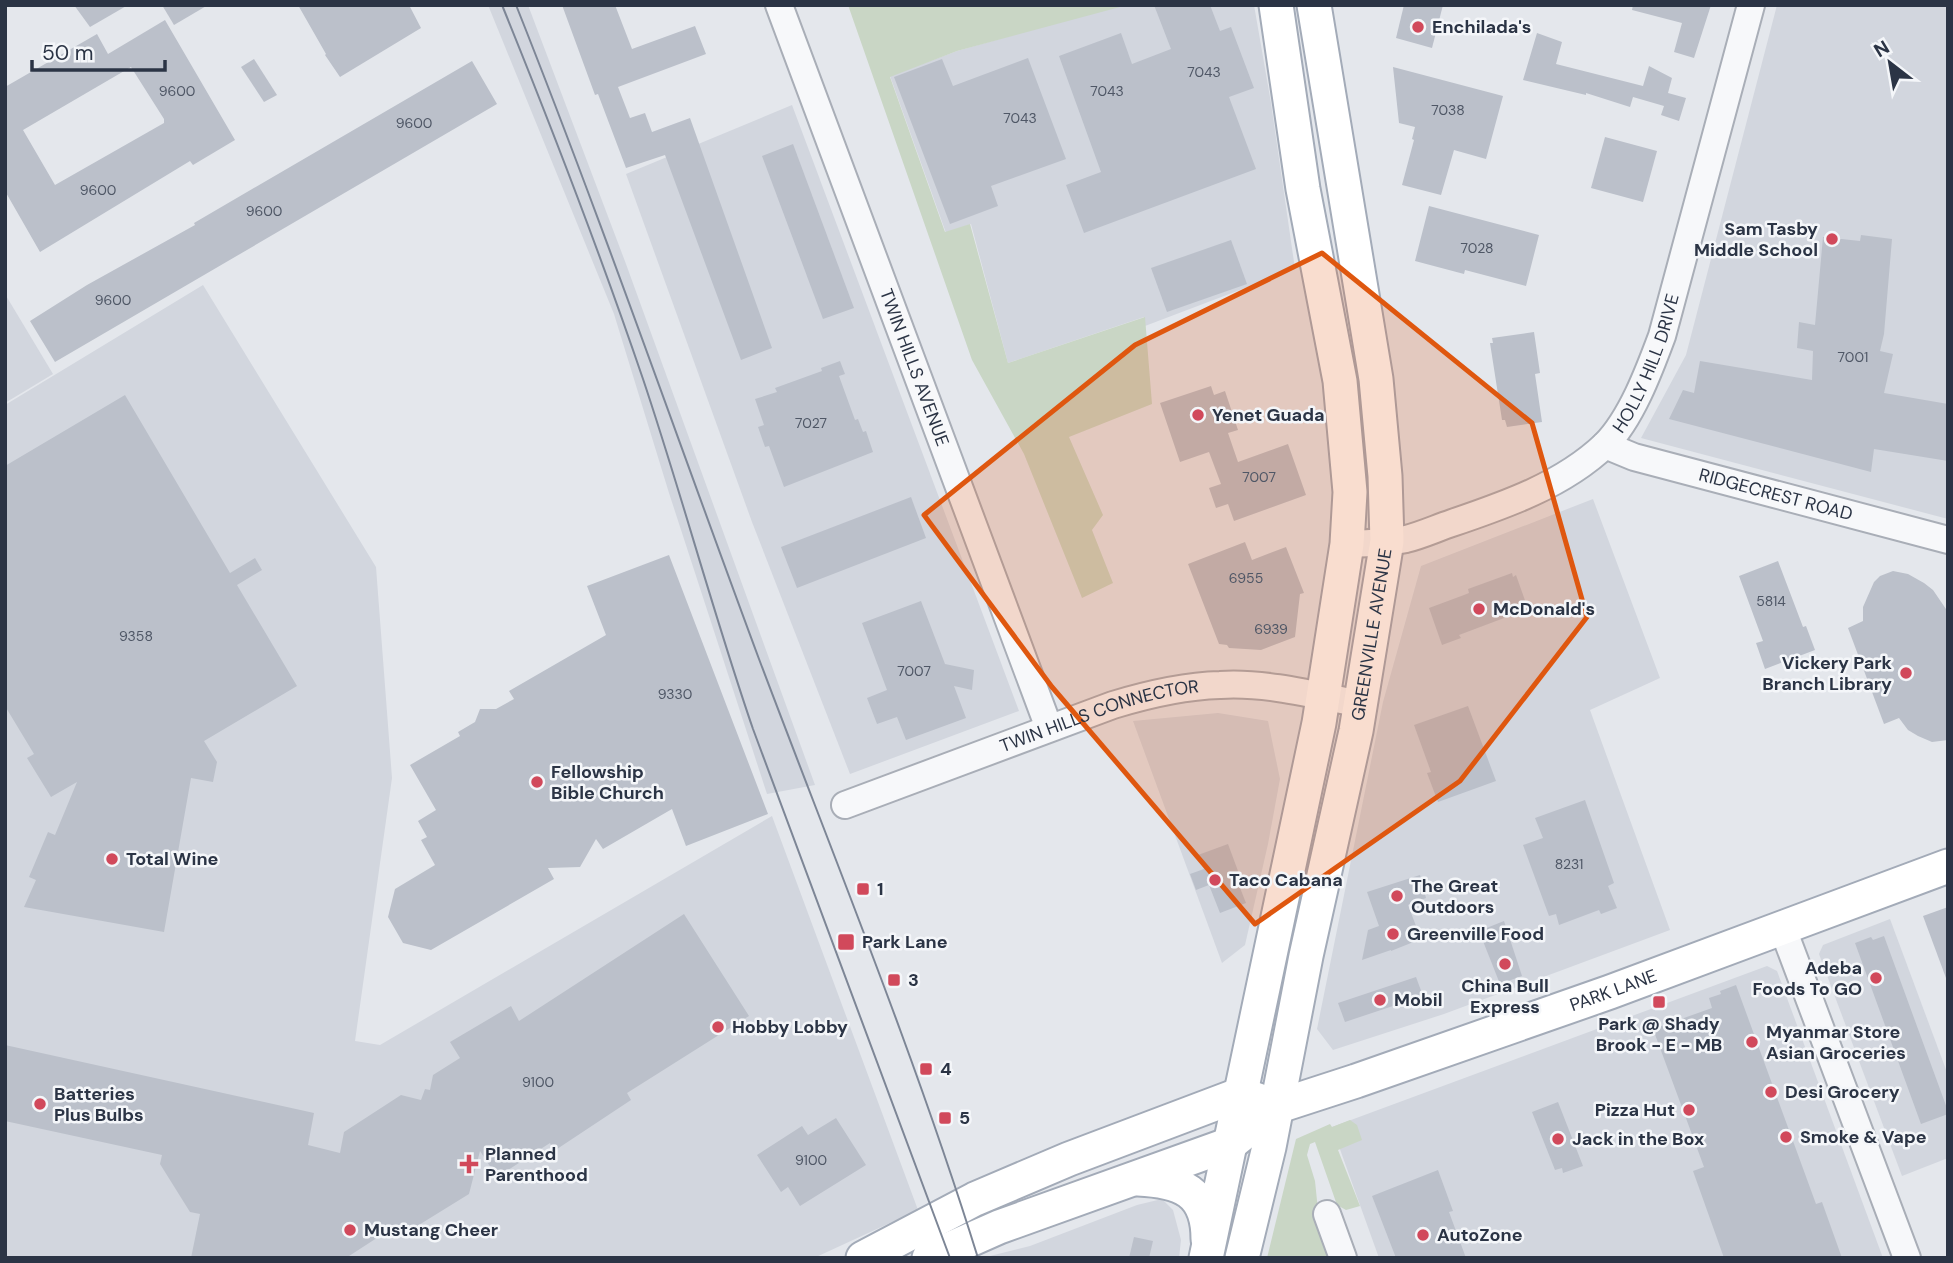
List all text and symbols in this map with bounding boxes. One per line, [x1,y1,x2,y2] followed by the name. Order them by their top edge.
[1432,15,1531,39] place label: Enchilada's
[1410,19,1426,35] marker: Enchilada's
[32,28,164,72] scale bar
[1855,28,1925,98] north arrow
[1869,35,1894,63] text: N
[42,39,93,67] text: 50 m
[1187,63,1221,81] house number: 7043
[159,82,195,100] house number: 9600
[1090,82,1124,100] house number: 7043
[1431,101,1465,119] house number: 7038
[1003,109,1037,127] house number: 7043
[396,114,432,132] house number: 9600
[80,181,116,199] house number: 9600
[246,202,282,220] house number: 9600
[1694,217,1818,262] place label: Sam Tasby Middle School
[1824,231,1840,247] marker: Sam Tasby Middle School
[1460,239,1494,257] house number: 7028
[874,286,955,450] street label: TWIN HILLS AVENUE
[95,291,131,309] house number: 9600
[1607,291,1685,438] street label: HOLLY HILL DRIVE
[1838,348,1868,366] house number: 7001
[1212,403,1324,427] place label: Yenet Guada
[1190,407,1206,423] marker: Yenet Guada
[795,414,827,432] house number: 7027
[1696,463,1855,526] street label: RIDGECREST ROAD
[1242,468,1276,486] house number: 7007
[1346,547,1398,722] street label: GREENVILLE AVENUE
[1229,569,1263,587] house number: 6955
[1756,592,1786,610] house number: 5814
[1493,597,1595,621] place label: McDonald's
[1471,601,1487,617] marker: McDonald's
[1254,620,1288,638] house number: 6939
[119,627,153,645] house number: 9358
[1762,651,1893,696] place label: Vickery Park Branch Library
[897,662,931,680] house number: 7007
[1898,665,1914,681] marker: Vickery Park Branch Library
[996,674,1200,758] street label: TWIN HILLS CONNECTOR
[658,685,692,703] house number: 9330
[551,760,664,805] place label: Fellowship Bible Church
[529,774,545,790] marker: Fellowship Bible Church
[126,847,218,871] place label: Total Wine
[104,851,120,867] marker: Total Wine
[1555,855,1583,873] house number: 8231
[1229,868,1343,892] place label: Taco Cabana
[1207,872,1223,888] marker: Taco Cabana
[1411,874,1498,919] place label: The Great Outdoors
[877,877,884,901] place label: 1
[855,881,871,897] marker: 1
[1389,888,1405,904] marker: The Great Outdoors
[1407,922,1544,946] place label: Greenville Food
[1385,926,1401,942] marker: Greenville Food
[862,930,948,954] place label: Park Lane
[836,932,856,952] marker: Park Lane
[1497,956,1513,972] marker: China Bull Express
[1752,956,1862,1001] place label: Adeba Foods To GO
[1567,964,1660,1017] street label: PARK LANE
[908,968,919,992] place label: 3
[1868,970,1884,986] marker: Adeba Foods To GO
[886,972,902,988] marker: 3
[1461,974,1549,1019] place label: China Bull Express
[1394,988,1442,1012] place label: Mobil
[1372,992,1388,1008] marker: Mobil
[1651,994,1667,1010] marker: Park @ Shady Brook - E - MB
[1596,1012,1722,1057] place label: Park @ Shady Brook - E - MB
[732,1015,848,1039] place label: Hobby Lobby
[710,1019,726,1035] marker: Hobby Lobby
[1766,1020,1906,1065] place label: Myanmar Store Asian Groceries
[1744,1034,1760,1050] marker: Myanmar Store Asian Groceries
[940,1057,952,1081] place label: 4
[918,1061,934,1077] marker: 4
[522,1073,554,1091] house number: 9100
[1785,1080,1900,1104] place label: Desi Grocery
[54,1082,144,1127] place label: Batteries Plus Bulbs
[1763,1084,1779,1100] marker: Desi Grocery
[32,1096,48,1112] marker: Batteries Plus Bulbs
[1595,1098,1675,1122] place label: Pizza Hut
[1681,1102,1697,1118] marker: Pizza Hut
[959,1106,970,1130] place label: 5
[937,1110,953,1126] marker: 5
[1800,1125,1927,1149] place label: Smoke & Vape
[1572,1127,1704,1151] place label: Jack in the Box
[1778,1129,1794,1145] marker: Smoke & Vape
[1550,1131,1566,1147] marker: Jack in the Box
[485,1142,588,1187] place label: Planned Parenthood
[795,1151,827,1169] house number: 9100
[459,1154,479,1174] marker: Planned Parenthood
[364,1218,498,1242] place label: Mustang Cheer
[342,1222,358,1238] marker: Mustang Cheer
[1437,1223,1523,1247] place label: AutoZone
[1415,1227,1431,1243] marker: AutoZone

